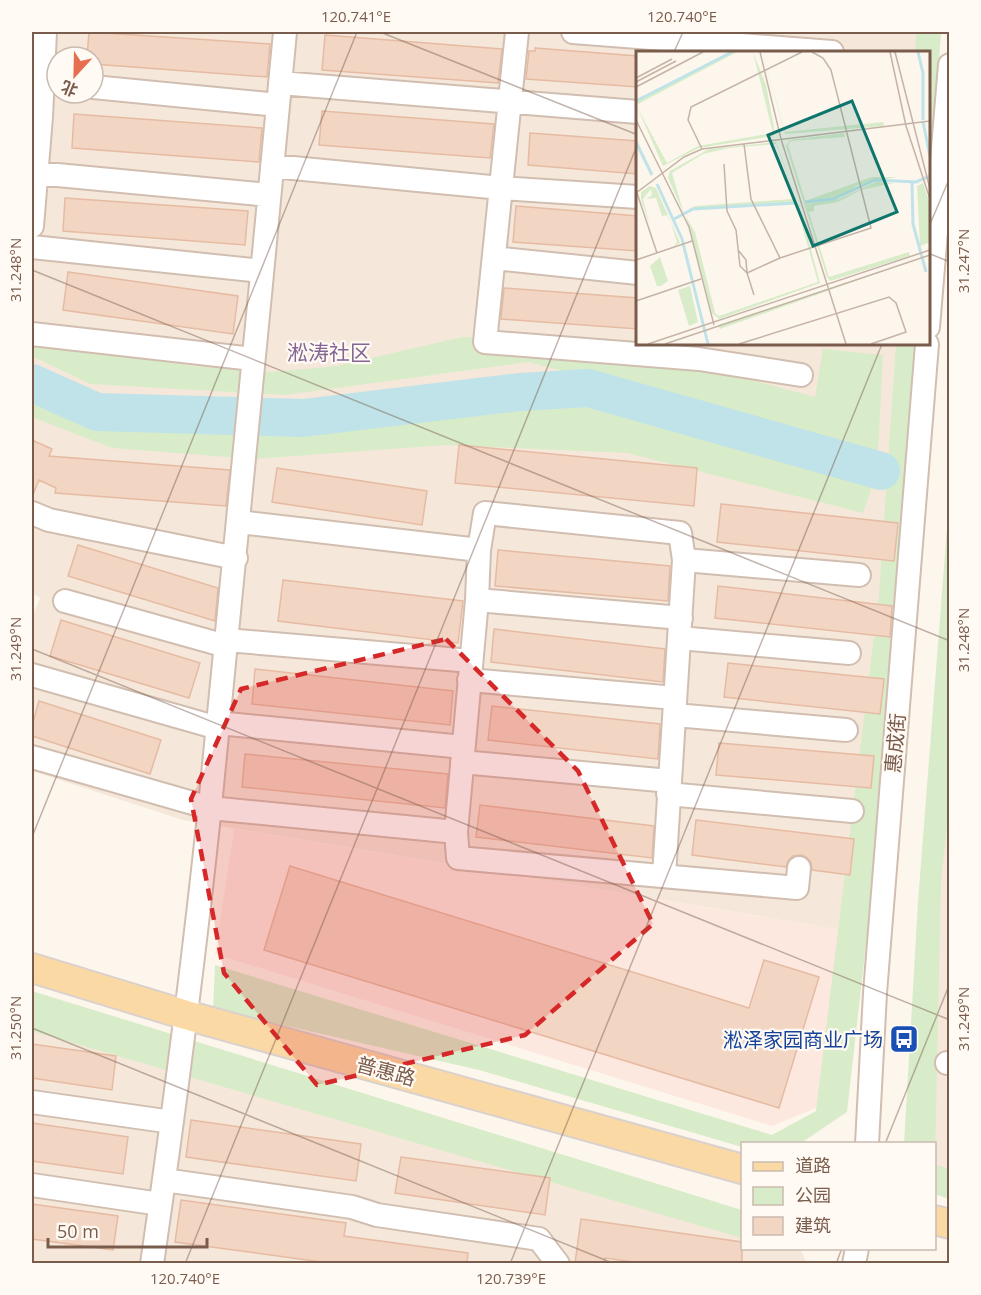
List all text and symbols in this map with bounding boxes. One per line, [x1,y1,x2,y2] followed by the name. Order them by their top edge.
[321,6,391,26] text: 120.741°E
[647,6,717,26] text: 120.740°E
[45,45,105,105] north arrow
[636,51,930,345] inset map
[58,76,81,102] text: 北
[953,229,973,293] text: 31.247°N
[5,238,25,302] text: 31.248°N
[287,338,371,366] district label: 淞涛社区
[953,608,973,672] text: 31.248°N
[5,617,25,681] text: 31.249°N
[879,712,911,774] street label: 惠成街
[953,987,973,1051] text: 31.249°N
[5,996,25,1060] text: 31.250°N
[888,1023,920,1055] bus stop icon: 淞泽家园商业广场
[723,1026,883,1053] place label: 淞泽家园商业广场
[354,1050,418,1092] street label: 普惠路
[741,1142,936,1250] legend
[795,1153,831,1177] text: 道路
[795,1183,831,1207] text: 公园
[48,1211,207,1249] scale bar
[795,1213,831,1237] text: 建筑
[57,1219,99,1243] text: 50 m
[150,1268,220,1288] text: 120.740°E
[476,1268,546,1288] text: 120.739°E

